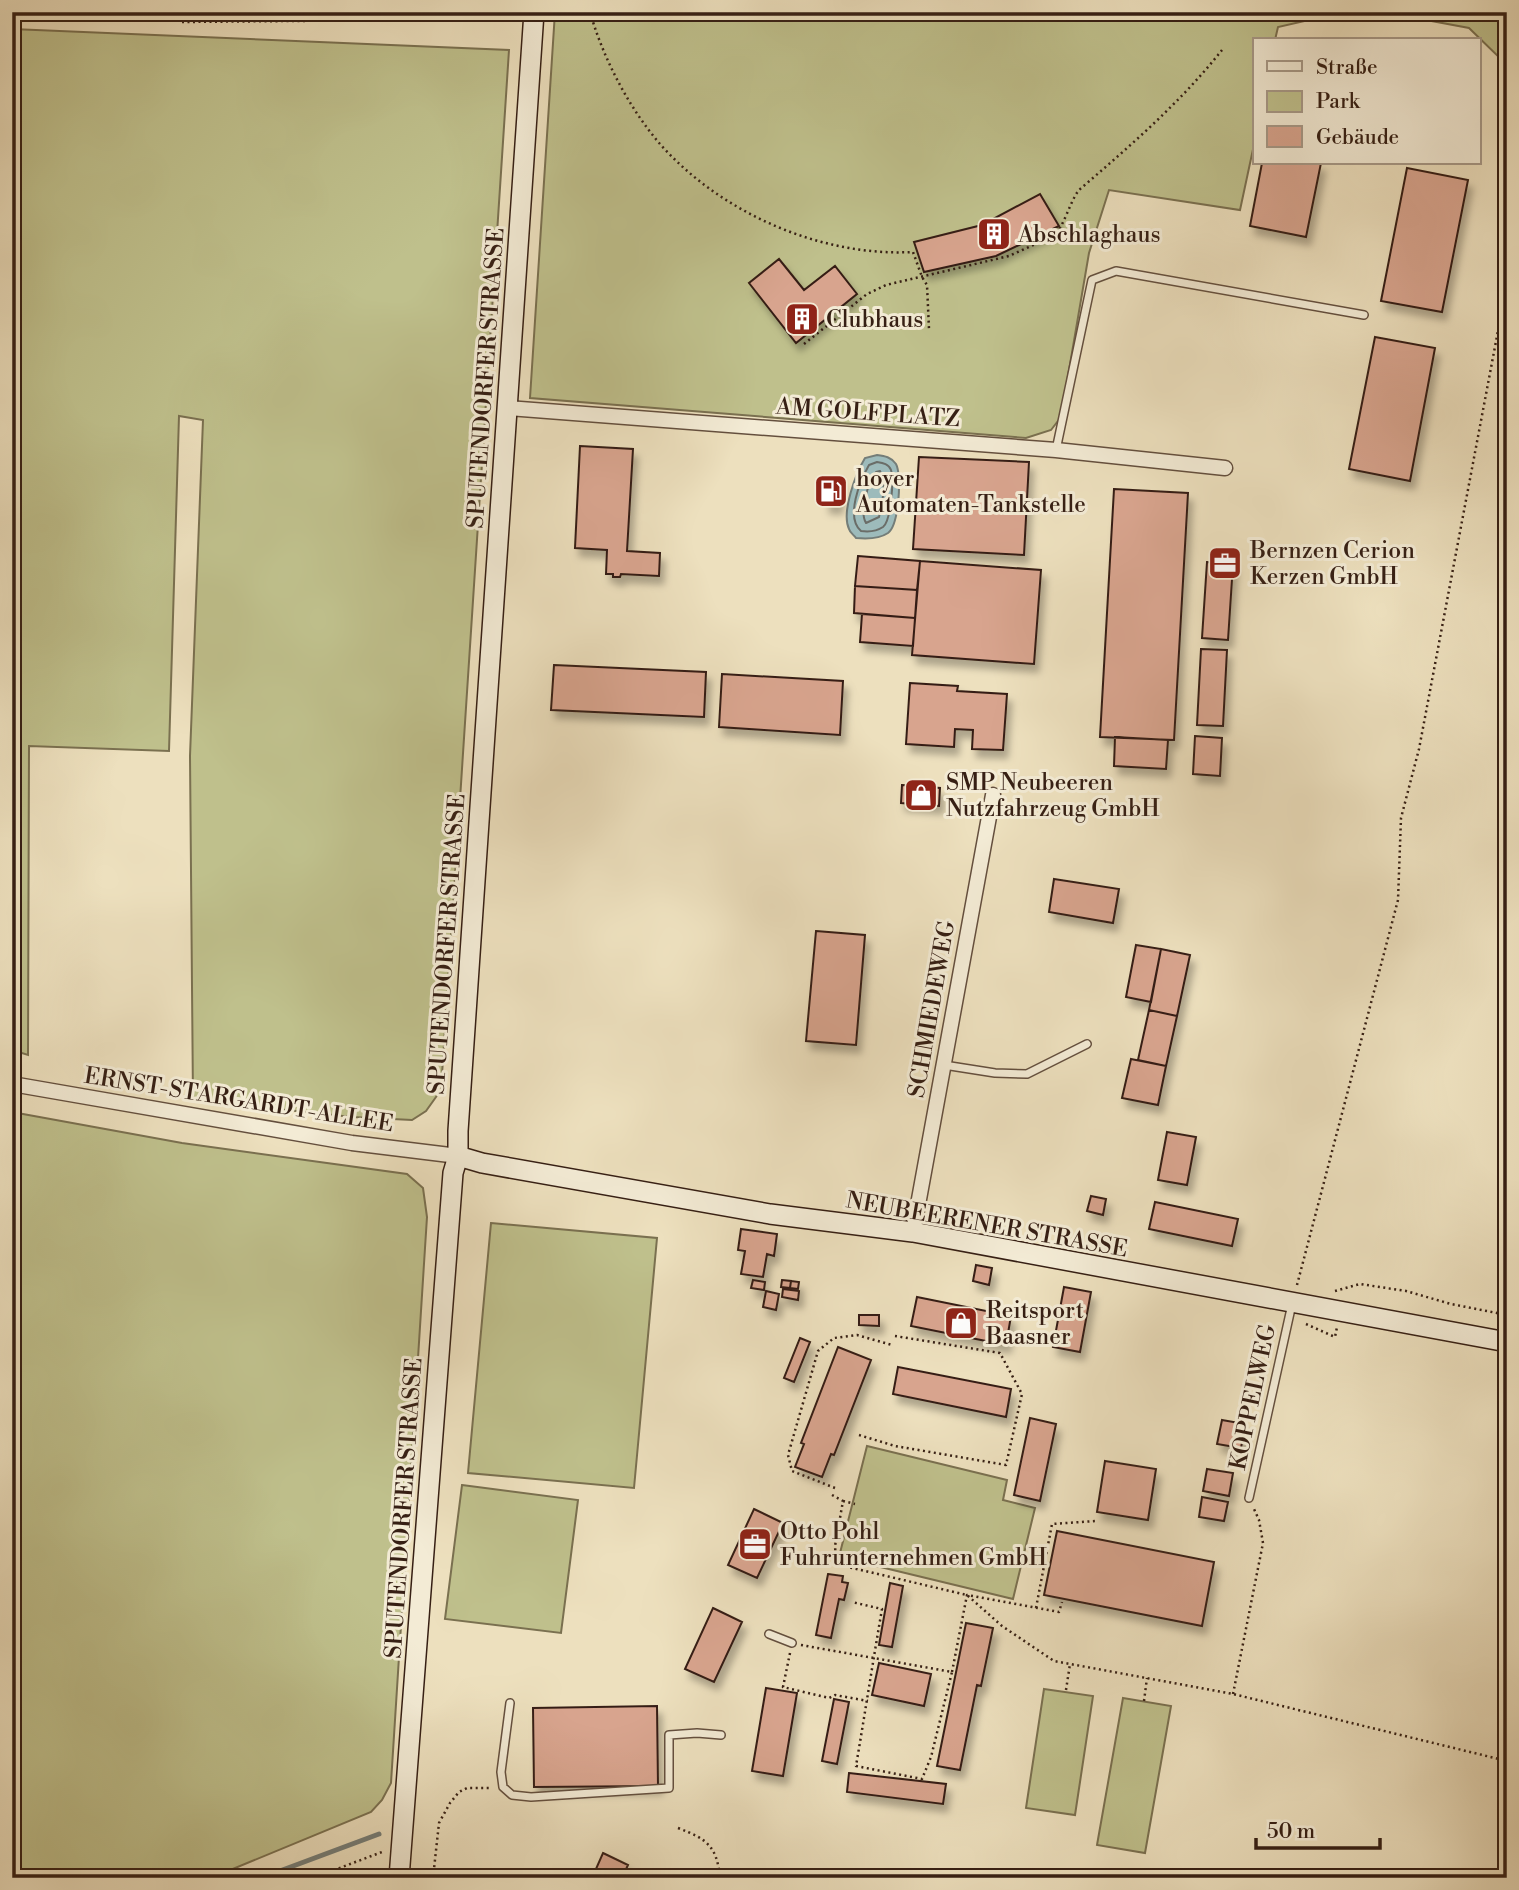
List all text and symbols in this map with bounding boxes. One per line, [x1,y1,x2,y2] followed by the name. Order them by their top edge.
[1253,38,1480,164] legend
[1316,55,1378,81] text: Straße
[1316,89,1361,115] text: Park
[1316,125,1399,151] text: Gebäude
[975,215,1013,253] building icon: Abschlaghaus
[1017,221,1161,249] place label: Abschlaghaus
[462,227,510,529] street label: SPUTENDORFER STRASSE
[783,300,821,338] building icon: Clubhaus
[826,306,923,334] place label: Clubhaus
[774,393,961,433] street label: AM GOLFPLATZ
[855,465,1086,519] place label: hoyer Automaten-Tankstelle
[812,472,850,510] fuel station icon: hoyer Automaten-Tankstelle
[1249,537,1415,591] place label: Bernzen Cerion Kerzen GmbH
[1206,544,1244,582] office icon: Bernzen Cerion Kerzen GmbH
[946,769,1160,823] place label: SMP Neubeeren Nutzfahrzeug GmbH
[902,776,940,814] shop icon: SMP Neubeeren Nutzfahrzeug GmbH
[423,793,471,1095] street label: SPUTENDORFER STRASSE
[903,918,961,1100] street label: SCHMIEDEWEG
[82,1062,396,1138] street label: ERNST-STARGARDT-ALLEE
[844,1186,1130,1264] street label: NEUBEERENER STRASSE
[985,1297,1084,1351] place label: Reitsport Baasner
[942,1304,980,1342] shop icon: Reitsport Baasner
[1224,1322,1282,1473] street label: KOPPELWEG
[380,1357,428,1659] street label: SPUTENDORFER STRASSE
[780,1518,1047,1572] place label: Otto Pohl Fuhrunternehmen GmbH
[736,1525,774,1563] office icon: Otto Pohl Fuhrunternehmen GmbH
[1256,1806,1381,1850] scale bar
[1267,1819,1315,1845] text: 50 m

